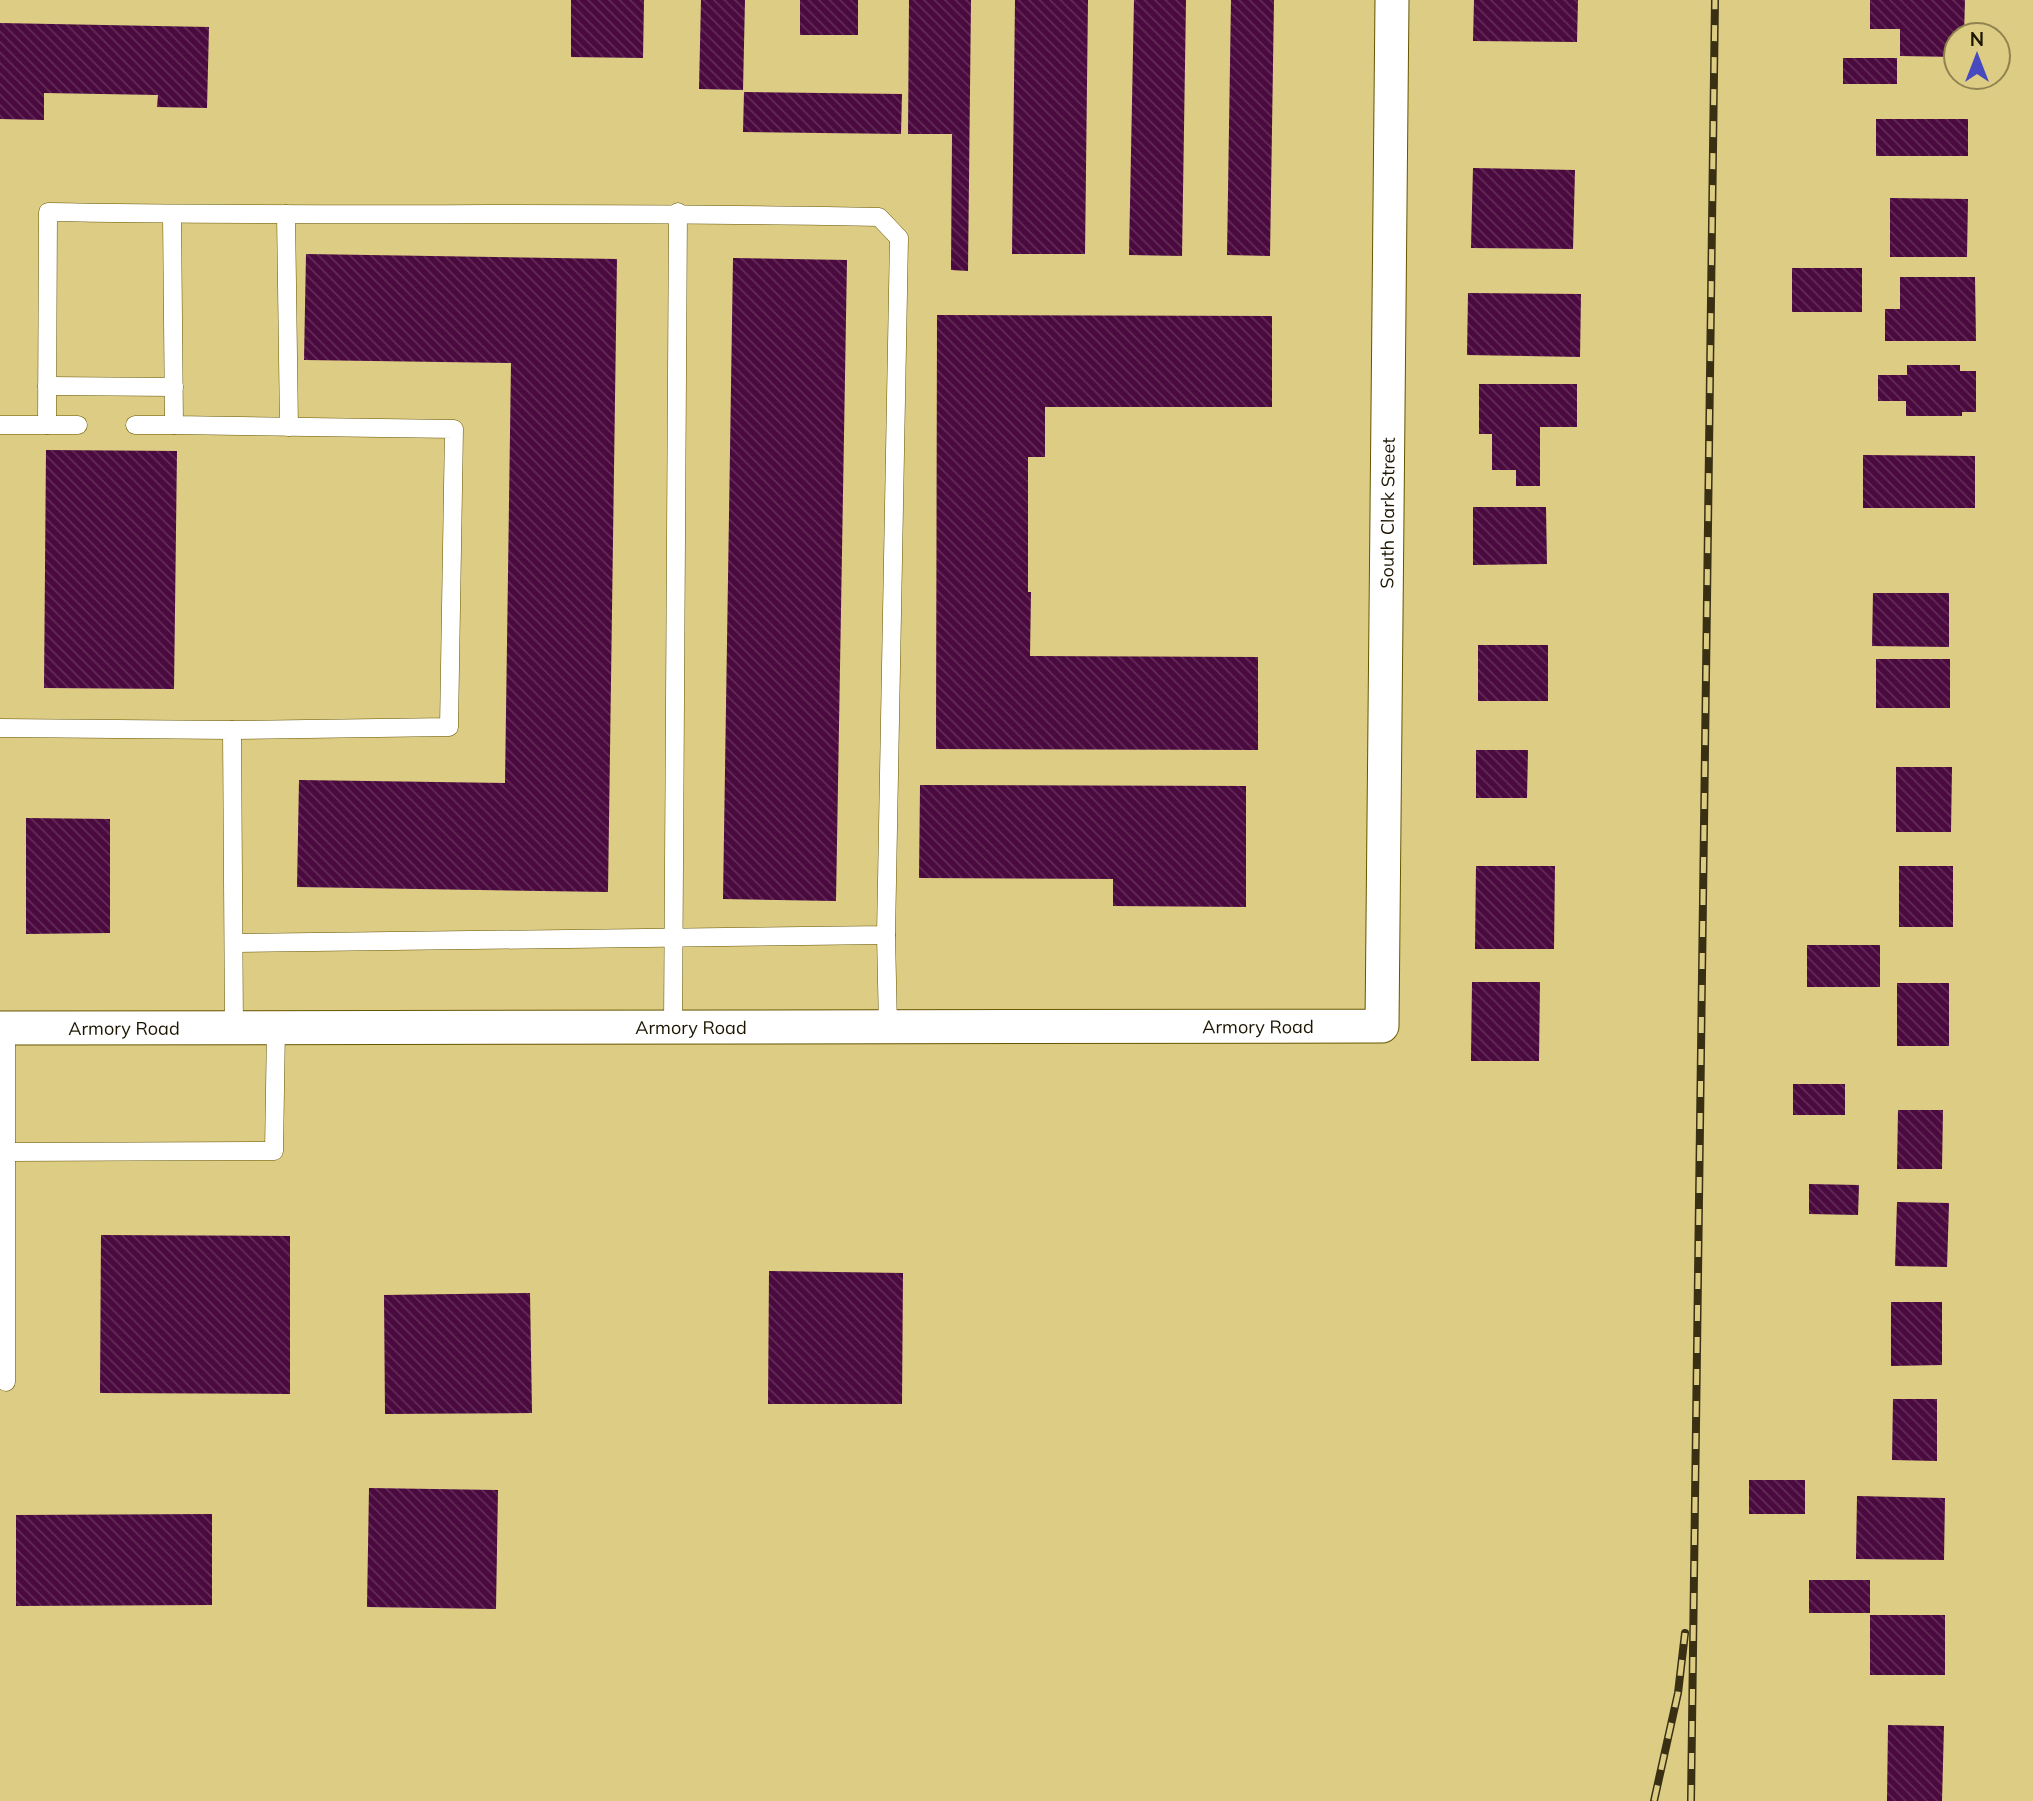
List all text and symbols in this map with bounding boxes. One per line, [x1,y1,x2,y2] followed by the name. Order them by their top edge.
[1942,21,2012,91] north arrow
[1970,27,1984,51] text: N
[1375,437,1399,589] street label: South Clark Street
[635,1015,747,1039] street label: Armory Road
[1202,1015,1314,1038] street label: Armory Road
[68,1016,180,1039] street label: Armory Road

